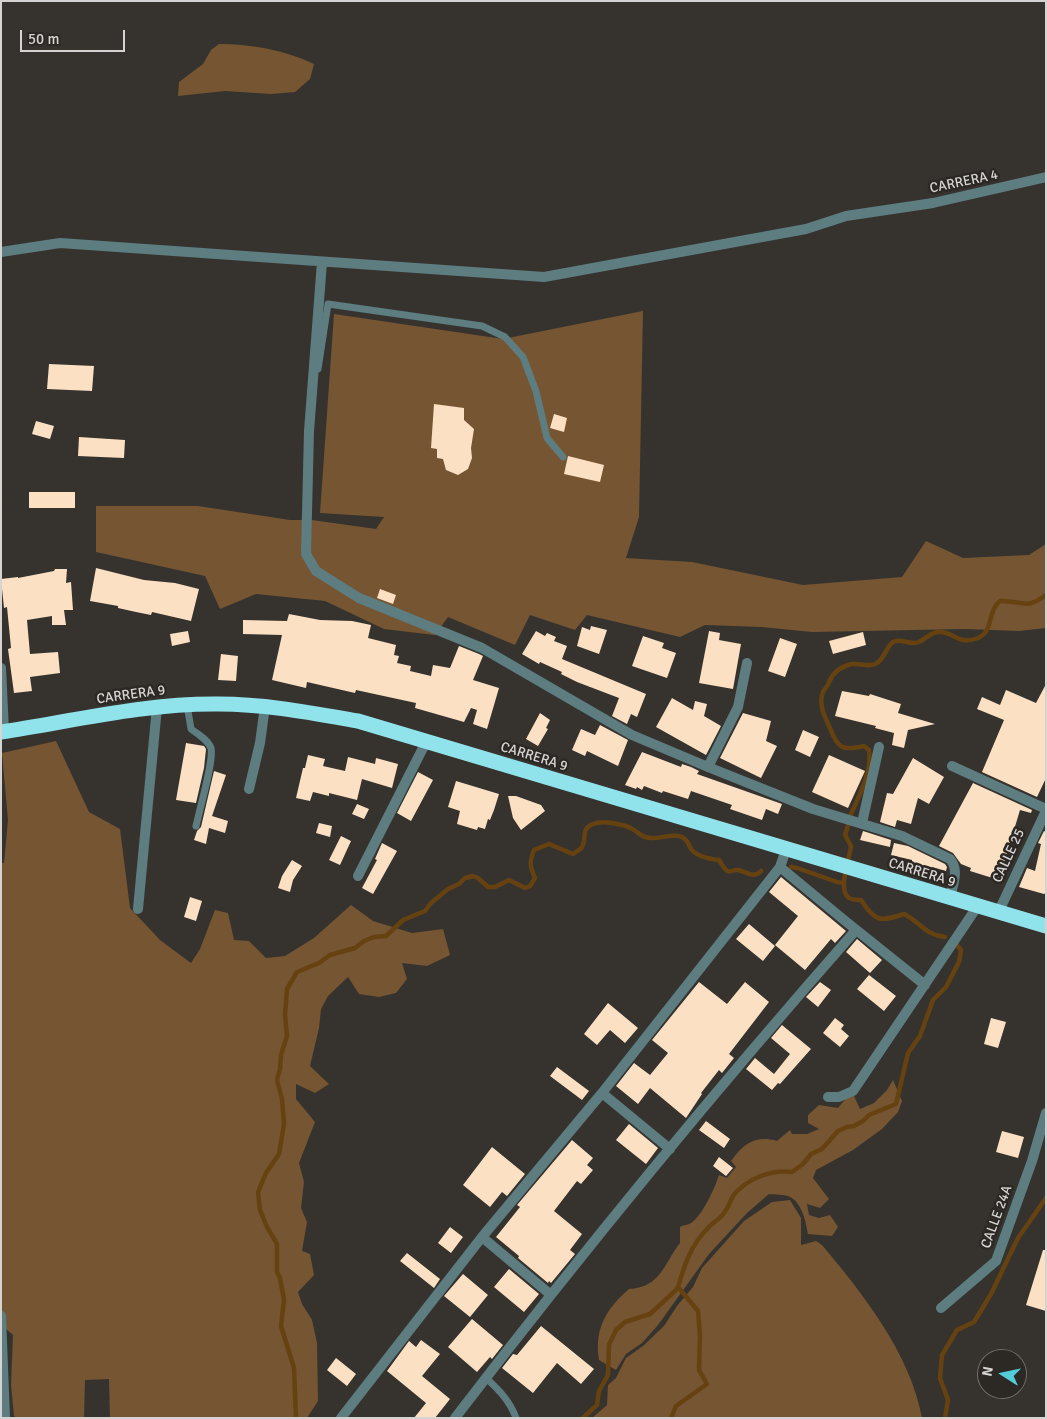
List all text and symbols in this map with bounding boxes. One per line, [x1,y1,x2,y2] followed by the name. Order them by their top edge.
[22,20,128,52] scale bar
[28,30,59,48] text: 50 m
[928,167,1000,197] street label: CARRERA 4
[95,682,167,708] street label: CARRERA 9
[498,739,570,775] street label: CARRERA 9
[989,826,1029,886] street label: CALLE 25
[886,855,958,891] street label: CARRERA 9
[978,1183,1016,1251] street label: CALLE 24A
[977,1349,1027,1399] north arrow
[979,1365,997,1378] text: N

